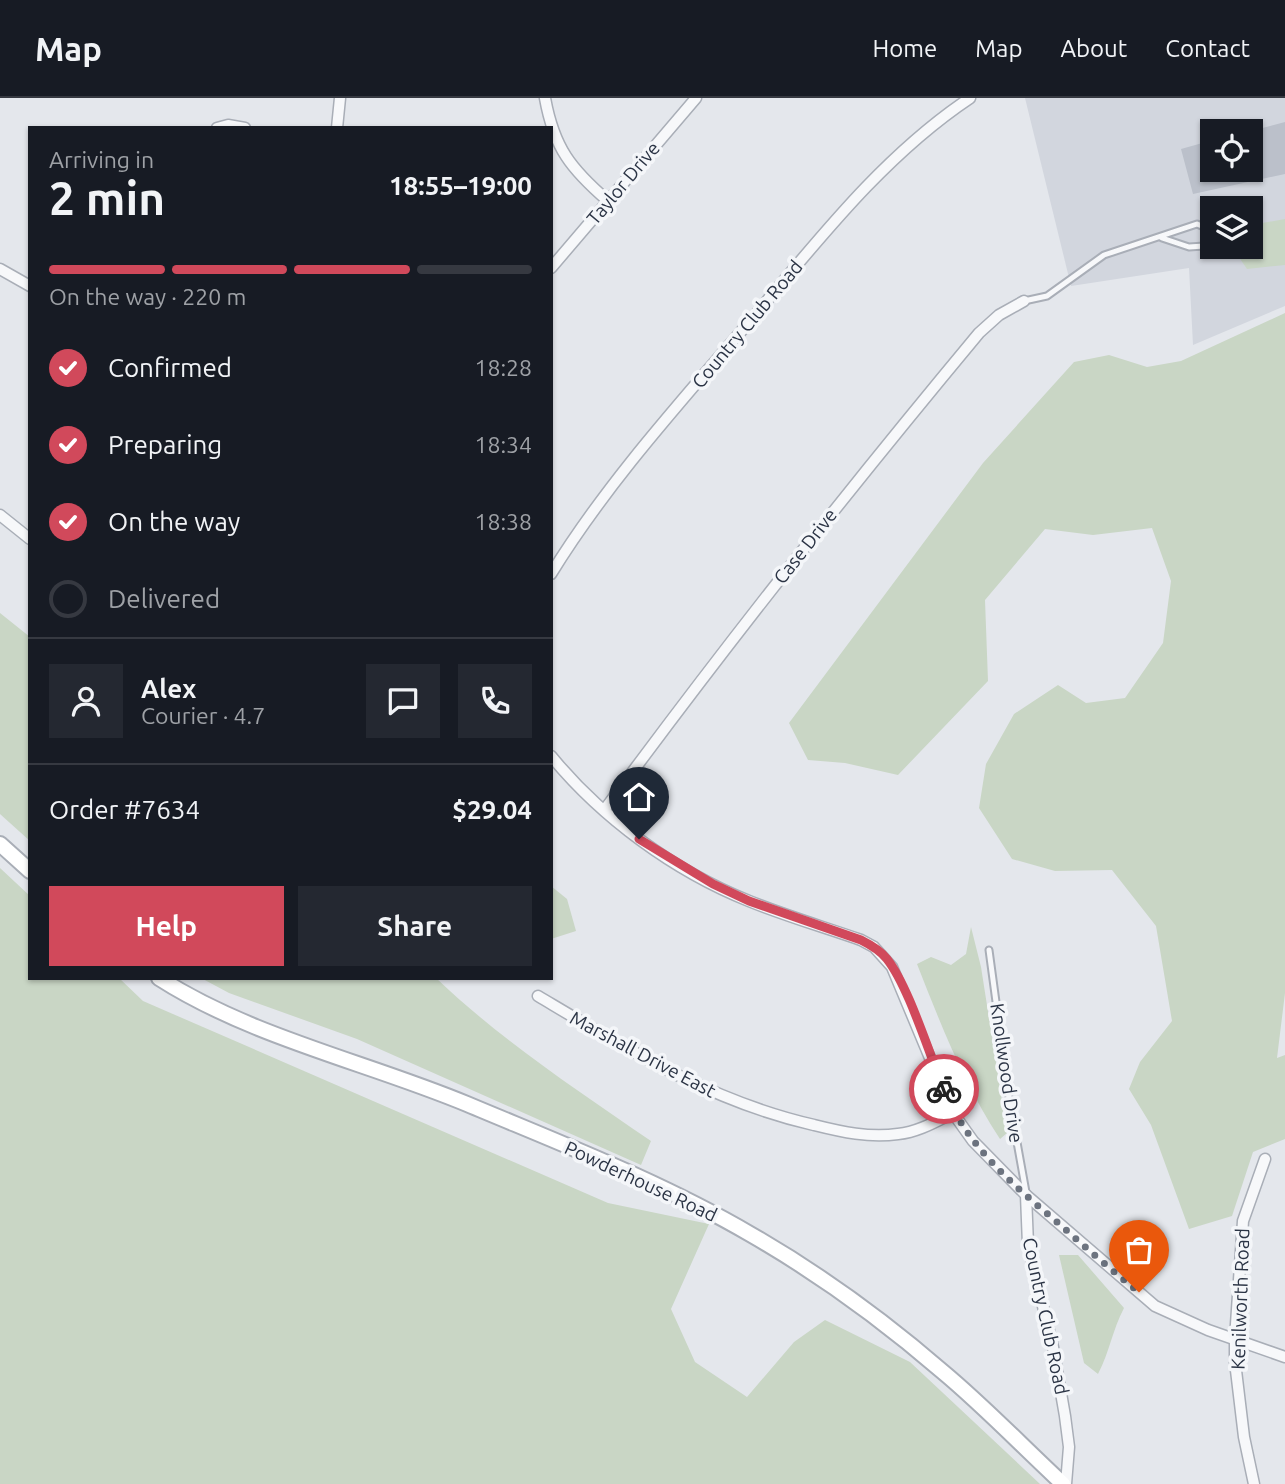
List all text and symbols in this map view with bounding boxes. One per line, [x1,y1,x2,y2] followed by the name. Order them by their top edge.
[35,30,102,67] text: Map
[872,35,937,62] text: Home
[975,35,1022,62] text: Map
[1060,35,1127,62] text: About
[1165,35,1250,62] text: Contact
[1200,119,1263,259] map controls
[1200,119,1263,182] button: locate
[582,137,664,229] street label: Taylor Drive
[49,147,154,172] text: Arriving in
[389,171,532,200] text: 18:55–19:00
[49,172,165,224] text: 2 min
[1200,196,1263,259] button: layers
[687,256,807,392] street label: Country Club Road
[49,284,246,309] text: On the way · 220 m
[49,349,87,387] icon: check
[108,353,232,382] text: Confirmed
[474,355,532,380] text: 18:28
[49,426,87,464] icon: check
[108,430,222,459] text: Preparing
[474,432,532,457] text: 18:34
[49,503,87,541] icon: check
[769,504,841,588] street label: Case Drive
[108,507,240,536] text: On the way
[474,509,532,534] text: 18:38
[108,584,220,613] text: Delivered
[49,664,123,738] button: person
[366,664,440,738] button: chat
[458,664,532,738] button: phone
[141,674,196,703] text: Alex
[141,703,265,728] text: Courier · 4.7
[609,767,669,839] pin
[620,778,658,816] icon: home
[49,795,200,824] text: Order #7634
[452,795,532,824] text: $29.04
[49,886,284,966] button: Help
[298,886,532,966] button: Share
[986,1002,1028,1144] street label: Knollwood Drive
[566,1006,720,1102] street label: Marshall Drive East
[909,1054,979,1124] courier
[925,1070,963,1108] icon: bike
[561,1136,721,1226] street label: Powderhouse Road
[1109,1220,1169,1292] pin
[1227,1228,1253,1370] street label: Kenilworth Road
[1120,1231,1158,1269] icon: bag
[1019,1236,1073,1396] street label: Country Club Road

